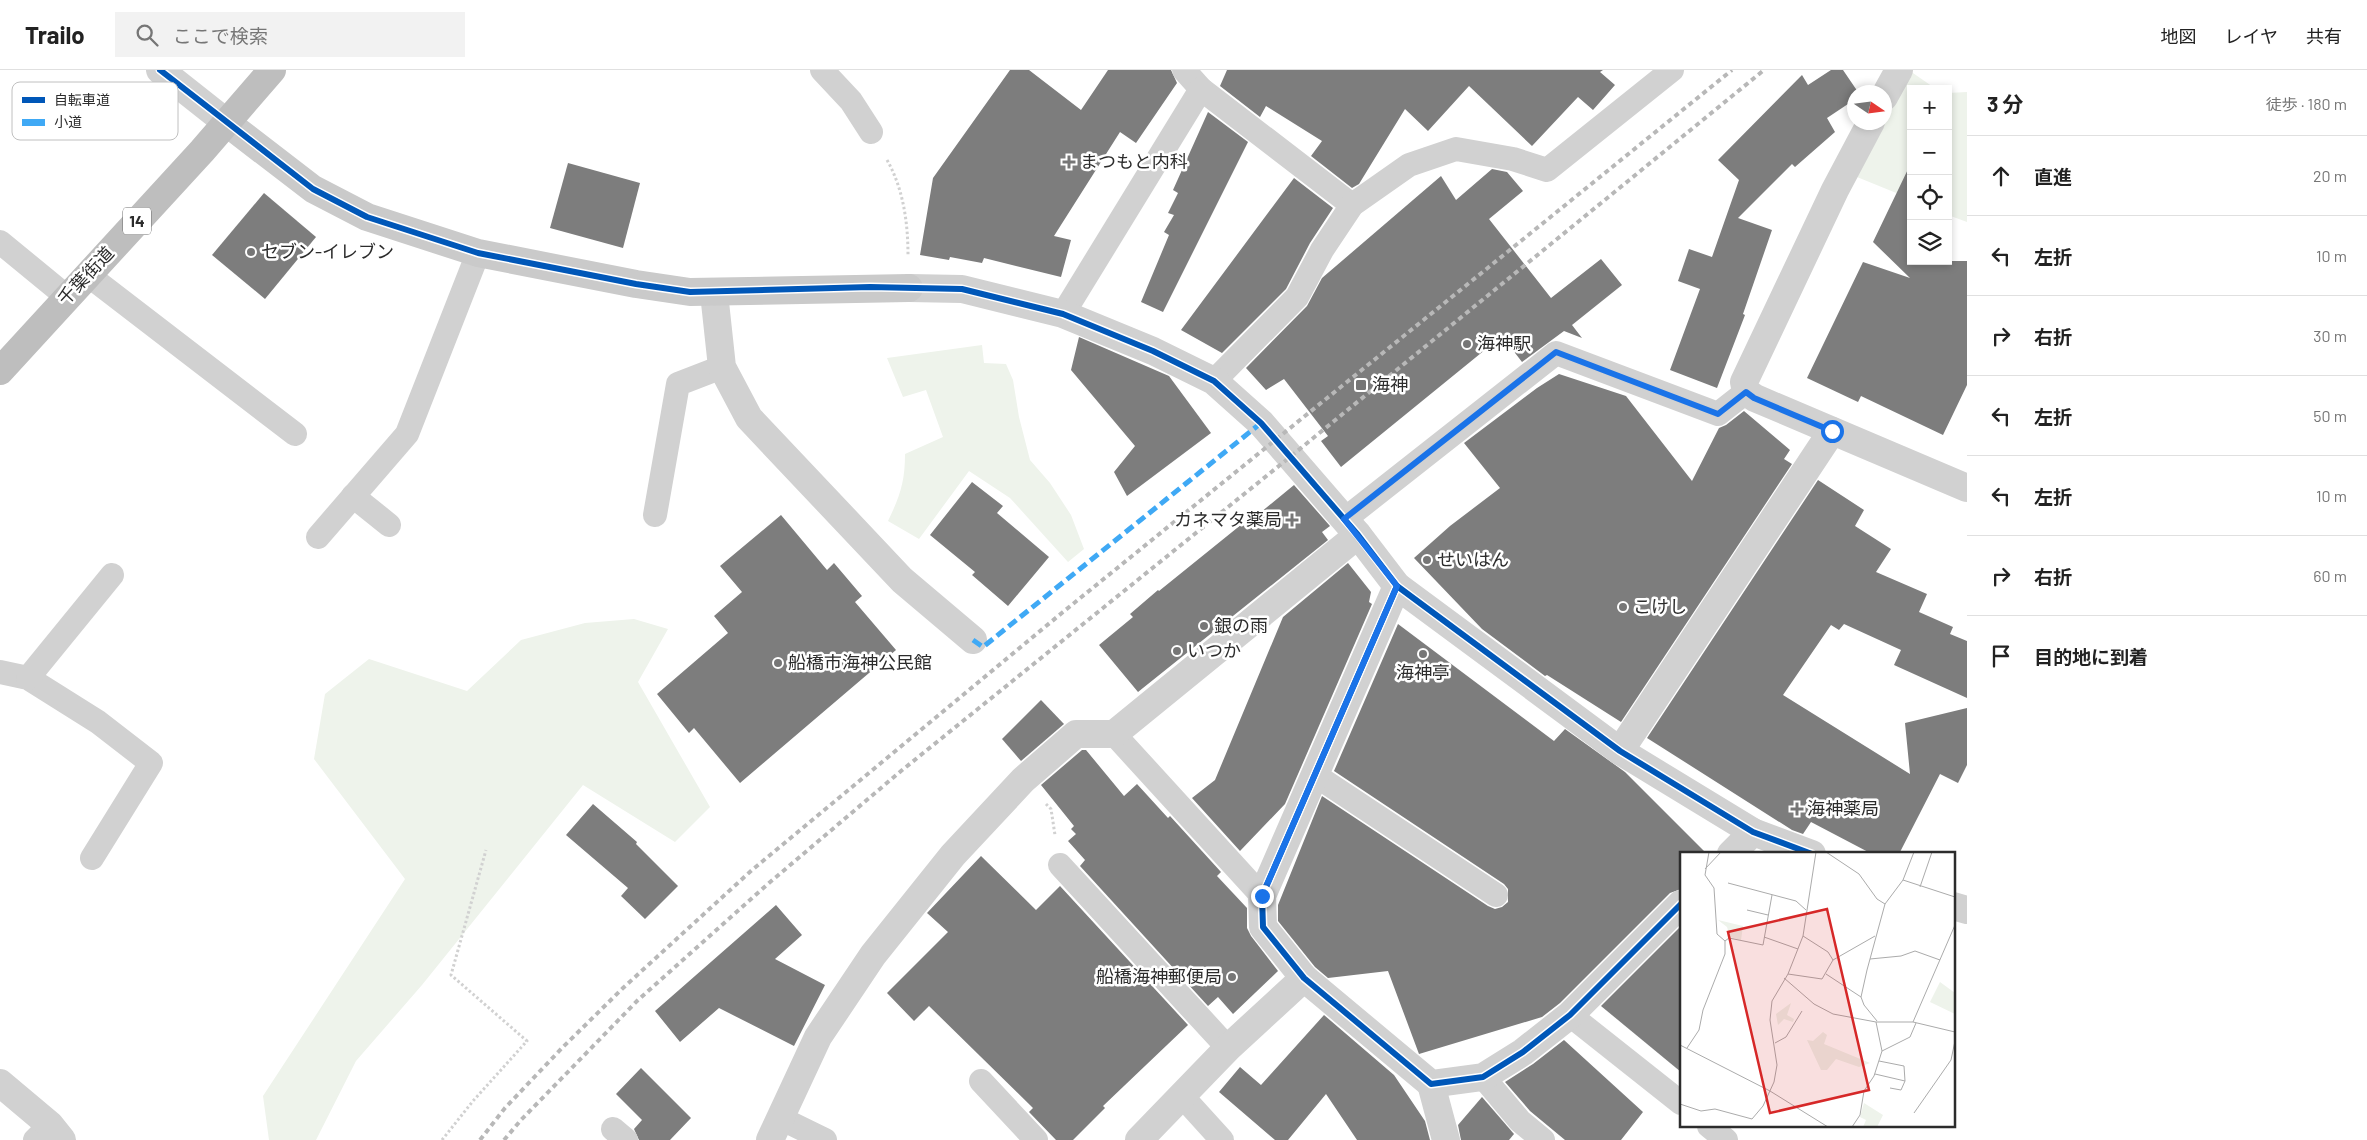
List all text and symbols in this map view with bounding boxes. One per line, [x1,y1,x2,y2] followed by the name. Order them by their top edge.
[115,12,465,57] search box
[25,20,85,49] text: Trailo
[133,21,161,49] icon: search
[173,24,268,47] text: ここで検索
[2161,25,2197,47] text: 地図
[2225,25,2278,47] text: レイヤ
[2306,25,2342,47] text: 共有
[12,82,178,140] legend
[1847,85,1892,130] north arrow
[1907,85,1952,265] map controls
[1907,85,1952,130] button: +
[54,91,110,108] text: 自転車道
[1987,91,2024,116] text: 3 分
[2266,94,2347,113] text: 徒歩 · 180 m
[54,113,82,130] text: 小道
[1907,130,1952,175] button: −
[1080,150,1188,172] place label: まつもと内科
[1062,155,1076,169] marker: まつもと内科
[1987,162,2015,190] icon: ahead
[2034,165,2072,188] text: 直進
[2313,166,2347,185] text: 20 m
[1907,175,1952,220] button: locate
[123,208,151,234] road number: 14
[1907,220,1952,265] button: layers
[261,240,394,262] place label: セブン-イレブン
[53,241,118,309] street label: 千葉街道
[1987,242,2015,270] icon: left
[2034,245,2072,268] text: 左折
[245,246,257,258] marker: セブン-イレブン
[2316,246,2347,265] text: 10 m
[1987,322,2015,350] icon: right
[2034,325,2072,348] text: 右折
[2313,326,2347,345] text: 30 m
[1477,332,1531,354] place label: 海神駅
[1461,338,1473,350] marker: 海神駅
[1372,373,1408,395] place label: 海神
[1354,378,1368,392] marker: 海神
[1987,402,2015,430] icon: left
[2034,405,2072,428] text: 左折
[2313,406,2347,425] text: 50 m
[1821,420,1844,443] route start
[1987,482,2015,510] icon: left
[2034,485,2072,508] text: 左折
[2316,486,2347,505] text: 10 m
[1174,508,1282,530] place label: カネマタ薬局
[1286,514,1298,526] marker: カネマタ薬局
[1437,548,1509,570] place label: せいはん
[1421,554,1433,566] marker: せいはん
[1987,562,2015,590] icon: right
[2034,565,2072,588] text: 右折
[2313,566,2347,585] text: 60 m
[1633,595,1687,617] place label: こけし
[1617,601,1629,613] marker: こけし
[1214,614,1268,636] place label: 銀の雨
[1198,620,1210,632] marker: 銀の雨
[1187,639,1241,661] place label: いつか
[1987,642,2015,670] icon: arrive
[1171,645,1183,657] marker: いつか
[2034,645,2148,668] text: 目的地に到着
[1417,648,1429,660] marker: 海神亭
[788,651,932,673] place label: 船橋市海神公民館
[772,657,784,669] marker: 船橋市海神公民館
[1396,661,1450,683] place label: 海神亭
[1807,797,1879,819] place label: 海神薬局
[1791,803,1803,815] marker: 海神薬局
[1680,852,1954,1128] inset map
[1251,885,1274,908] route end
[1096,965,1222,987] place label: 船橋海神郵便局
[1226,971,1238,983] marker: 船橋海神郵便局

